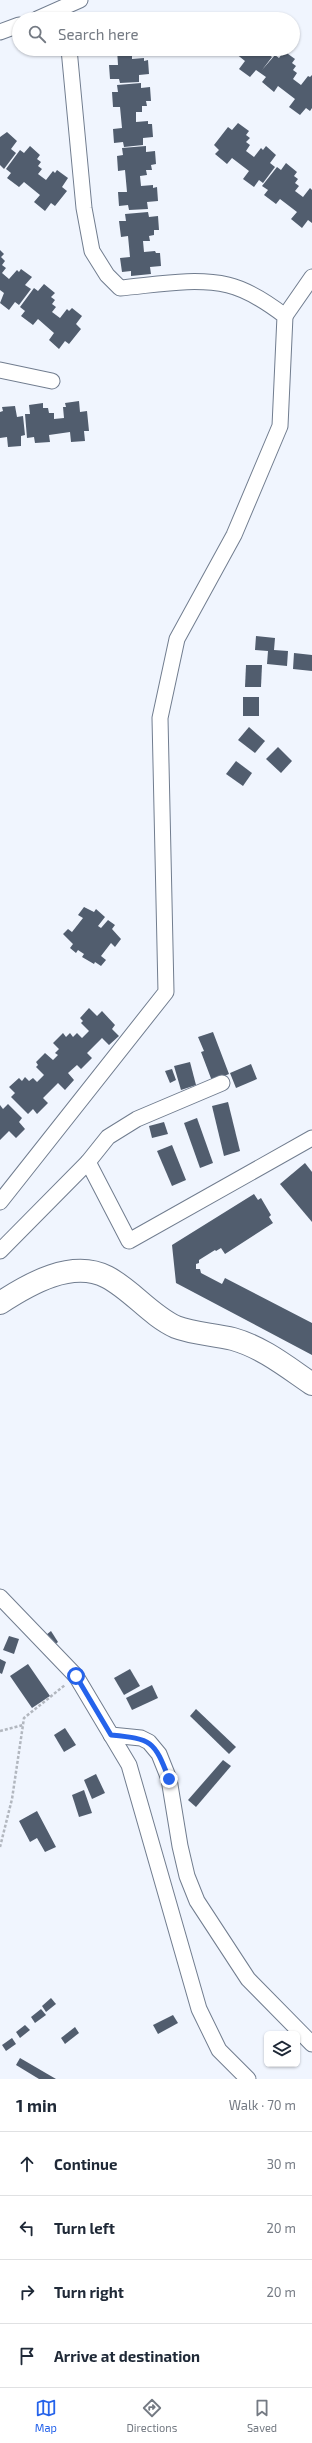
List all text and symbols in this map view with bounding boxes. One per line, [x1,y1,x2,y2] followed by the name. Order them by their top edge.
[12,12,300,56] search box
[26,23,48,45] icon: search
[58,25,139,43] text: Search here
[67,1667,85,1685] route start
[160,1770,178,1788] route end
[264,2031,300,2067] map controls
[264,2031,300,2067] button: layers
[16,2095,57,2115] text: 1 min
[229,2097,296,2113] text: Walk · 70 m
[16,2153,38,2175] icon: ahead
[54,2155,117,2173] text: Continue
[267,2156,296,2172] text: 30 m
[16,2217,38,2239] icon: left
[54,2219,115,2237] text: Turn left
[267,2220,296,2236] text: 20 m
[16,2281,38,2303] icon: right
[54,2283,124,2301] text: Turn right
[267,2284,296,2300] text: 20 m
[16,2345,38,2367] icon: arrive
[54,2347,200,2365] text: Arrive at destination
[35,2397,57,2434] tab: Map
[127,2397,177,2434] tab: Directions
[247,2397,277,2434] tab: Saved

